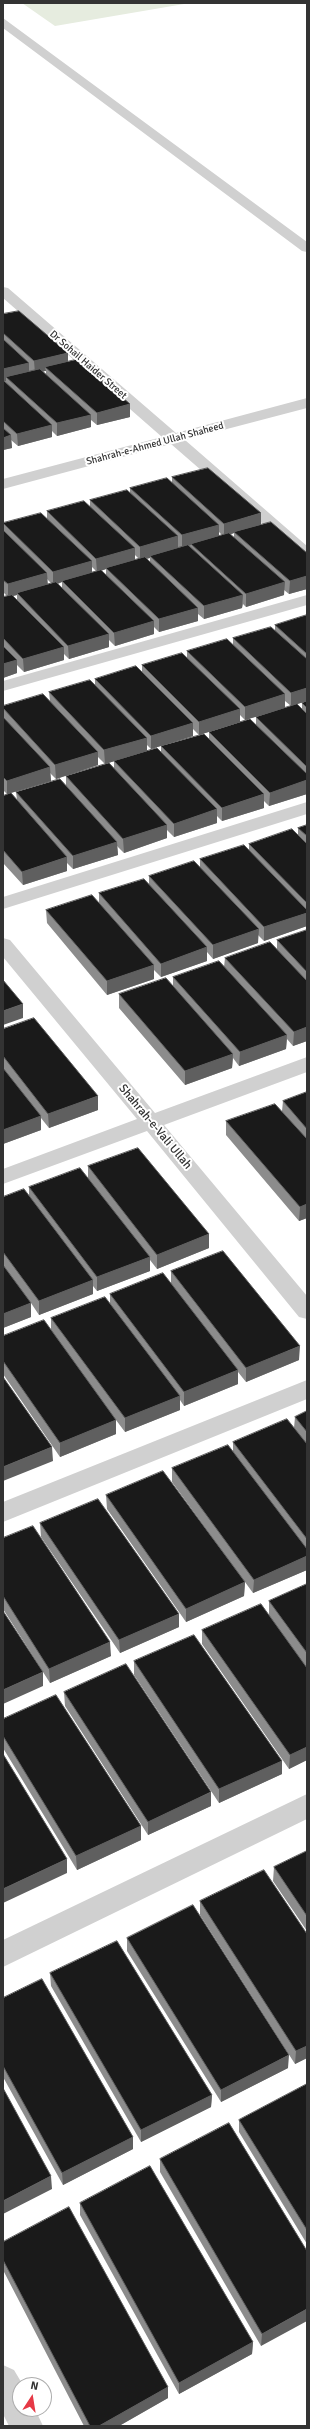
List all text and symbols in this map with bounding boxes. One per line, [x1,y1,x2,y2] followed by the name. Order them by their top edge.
[47,328,129,402] street label: Dr Sohail Haider Street
[85,420,225,468] street label: Shahrah-e-Ahmed Ullah Shaheed
[115,1082,195,1172] street label: Shahrah-e-Vali Ullah
[12,2377,52,2417] north arrow
[29,2379,39,2393] text: N

